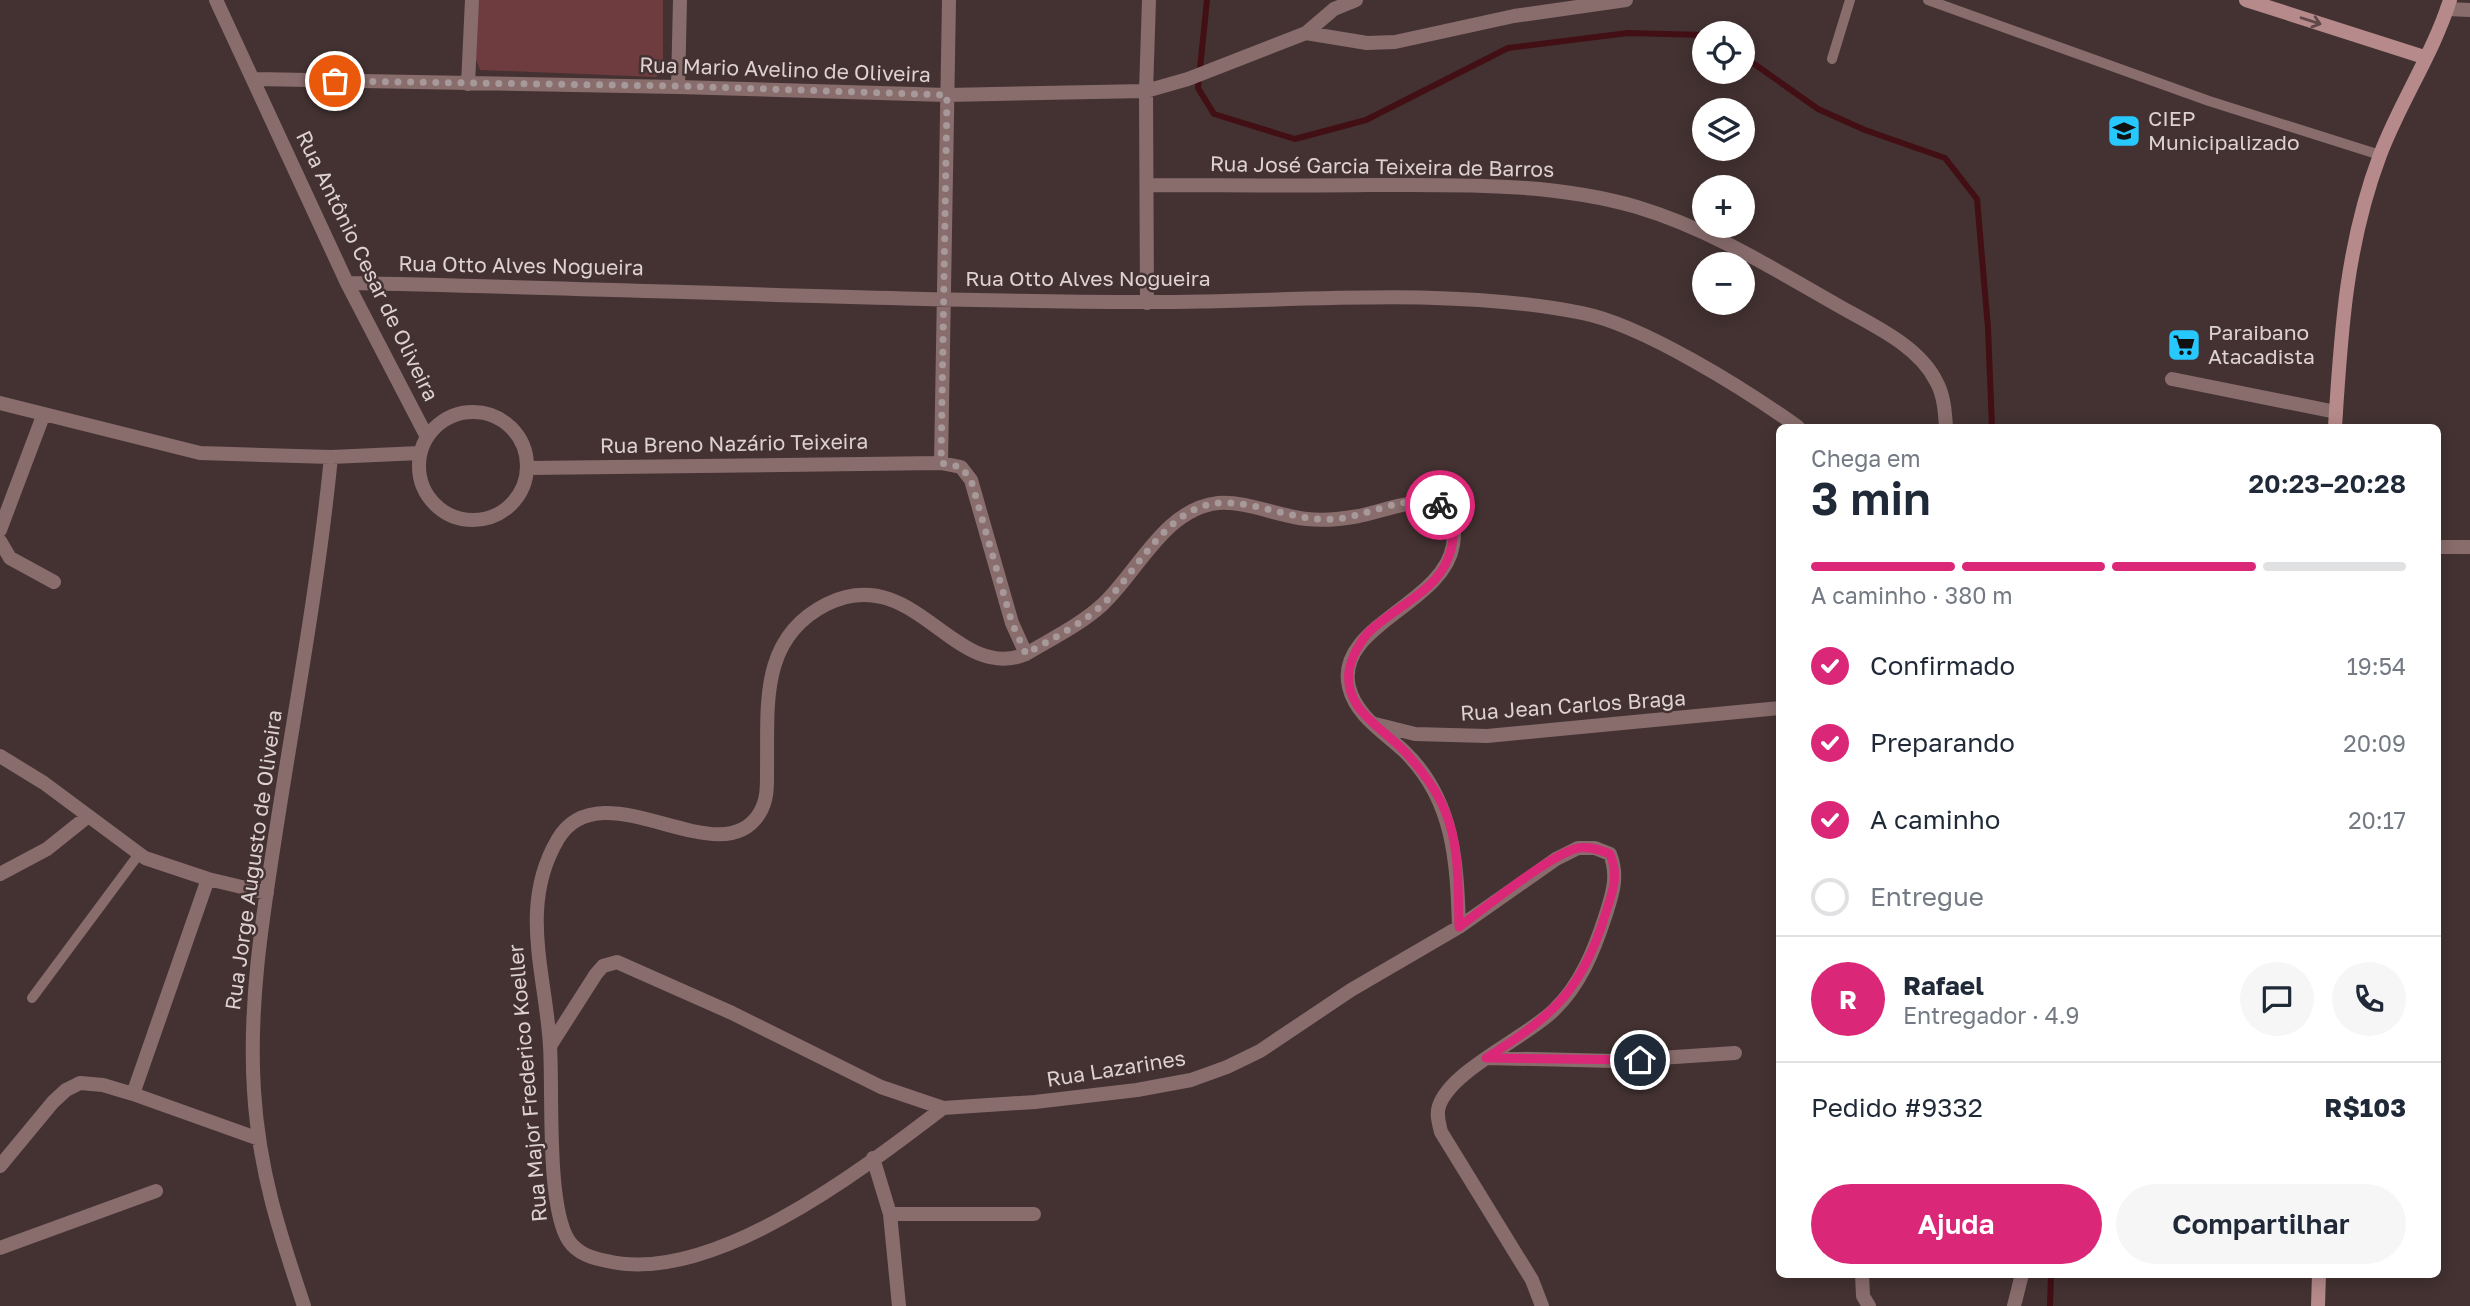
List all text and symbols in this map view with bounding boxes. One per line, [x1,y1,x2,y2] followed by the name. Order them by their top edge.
[2300,16,2322,29] one-way arrow
[1692,21,1755,315] map controls
[1692,21,1755,84] button: locate
[305,51,365,111] pin
[639,51,931,87] street label: Rua Mario Avelino de Oliveira
[316,62,354,100] icon: bag
[1692,98,1755,161] button: layers
[2148,105,2300,155] place label: CIEP Municipalizado
[2105,112,2143,150] school or university icon: CIEP Municipalizado
[291,126,445,405] street label: Rua Antônio Cesar de Oliveira
[1210,150,1554,182] street label: Rua José Garcia Teixeira de Barros
[1692,175,1755,238] button: +
[398,250,644,280] street label: Rua Otto Alves Nogueira
[1692,252,1755,315] button: −
[965,265,1211,291] street label: Rua Otto Alves Nogueira
[2208,319,2315,369] place label: Paraibano Atacadista
[2165,326,2203,364] supermarket icon: Paraibano Atacadista
[600,428,868,458] street label: Rua Breno Nazário Teixeira
[1811,444,1921,472] text: Chega em
[2249,468,2406,499] text: 20:23–20:28
[1405,470,1475,540] courier
[1811,470,1931,525] text: 3 min
[1421,486,1459,524] icon: bike
[1811,581,2013,609] text: A caminho · 380 m
[1811,647,1849,685] icon: check
[1870,650,2015,681] text: Confirmado
[2347,652,2406,680] text: 19:54
[1459,684,1687,726] street label: Rua Jean Carlos Braga
[219,708,287,1012] street label: Rua Jorge Augusto de Oliveira
[1811,724,1849,762] icon: check
[1870,727,2015,758] text: Preparando
[2343,729,2406,757] text: 20:09
[1811,801,1849,839] icon: check
[1870,804,2000,835] text: A caminho
[2348,806,2406,834] text: 20:17
[1870,881,1984,912] text: Entregue
[502,943,552,1223] street label: Rua Major Frederico Koeller
[2240,962,2314,1036] button: chat
[2332,962,2406,1036] button: phone
[1903,970,1984,1001] text: Rafael
[1839,984,1857,1015] text: R
[1903,1001,2080,1029] text: Entregador · 4.9
[1610,1030,1670,1090] pin
[1621,1041,1659,1079] icon: home
[1045,1044,1187,1092] street label: Rua Lazarines
[1811,1092,1983,1123] text: Pedido #9332
[2324,1092,2406,1123] text: R$103
[1811,1184,2102,1264] button: Ajuda
[2116,1184,2406,1264] button: Compartilhar

